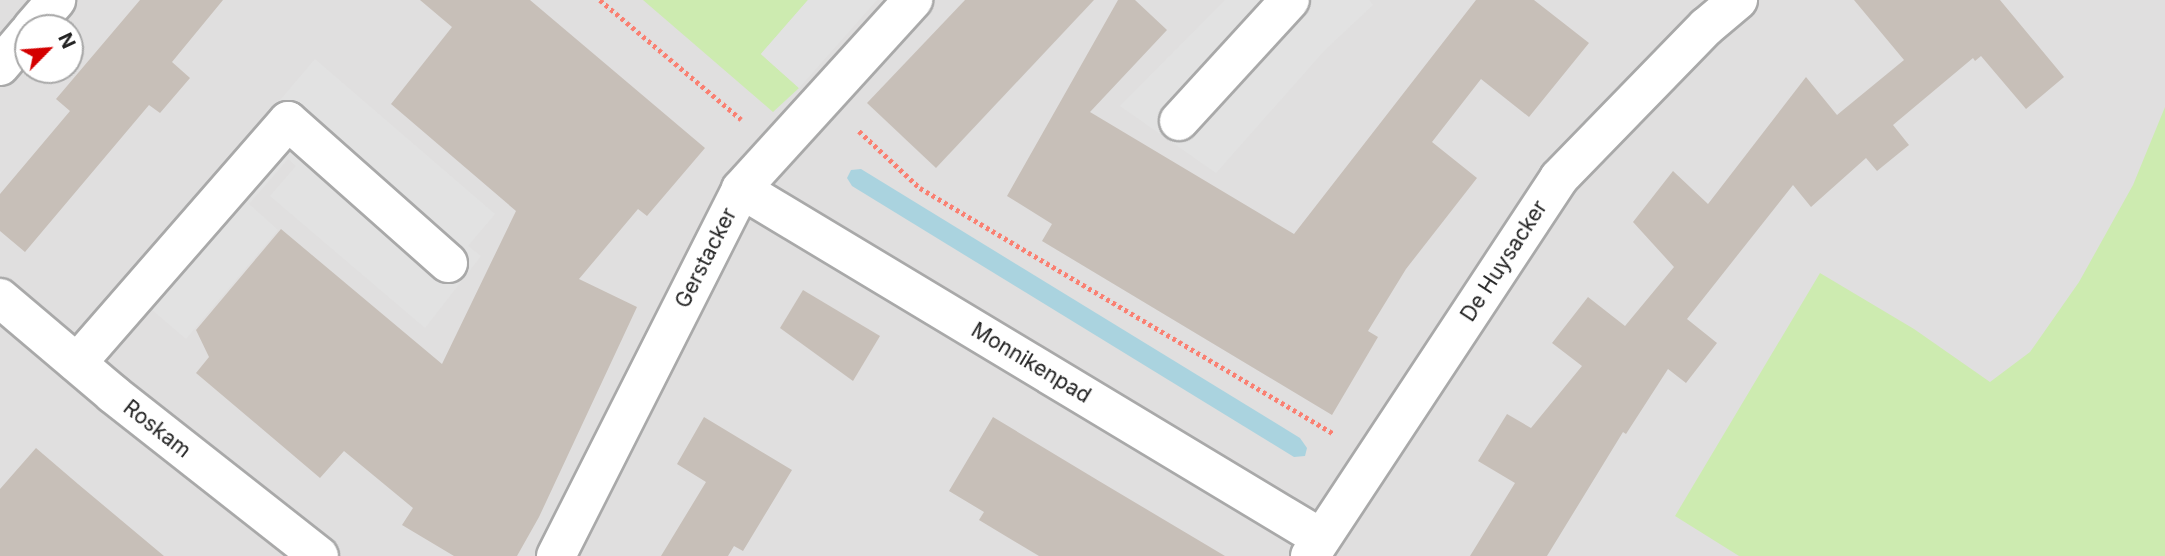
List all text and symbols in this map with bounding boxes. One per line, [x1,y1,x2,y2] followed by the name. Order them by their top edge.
[14,14,84,84] north arrow
[53,29,80,52] text: N
[1456,196,1552,326] street label: De Huysacker
[670,204,742,312] street label: Gerstacker
[967,317,1095,409] street label: Monnikenpad
[118,395,196,463] street label: Roskam

